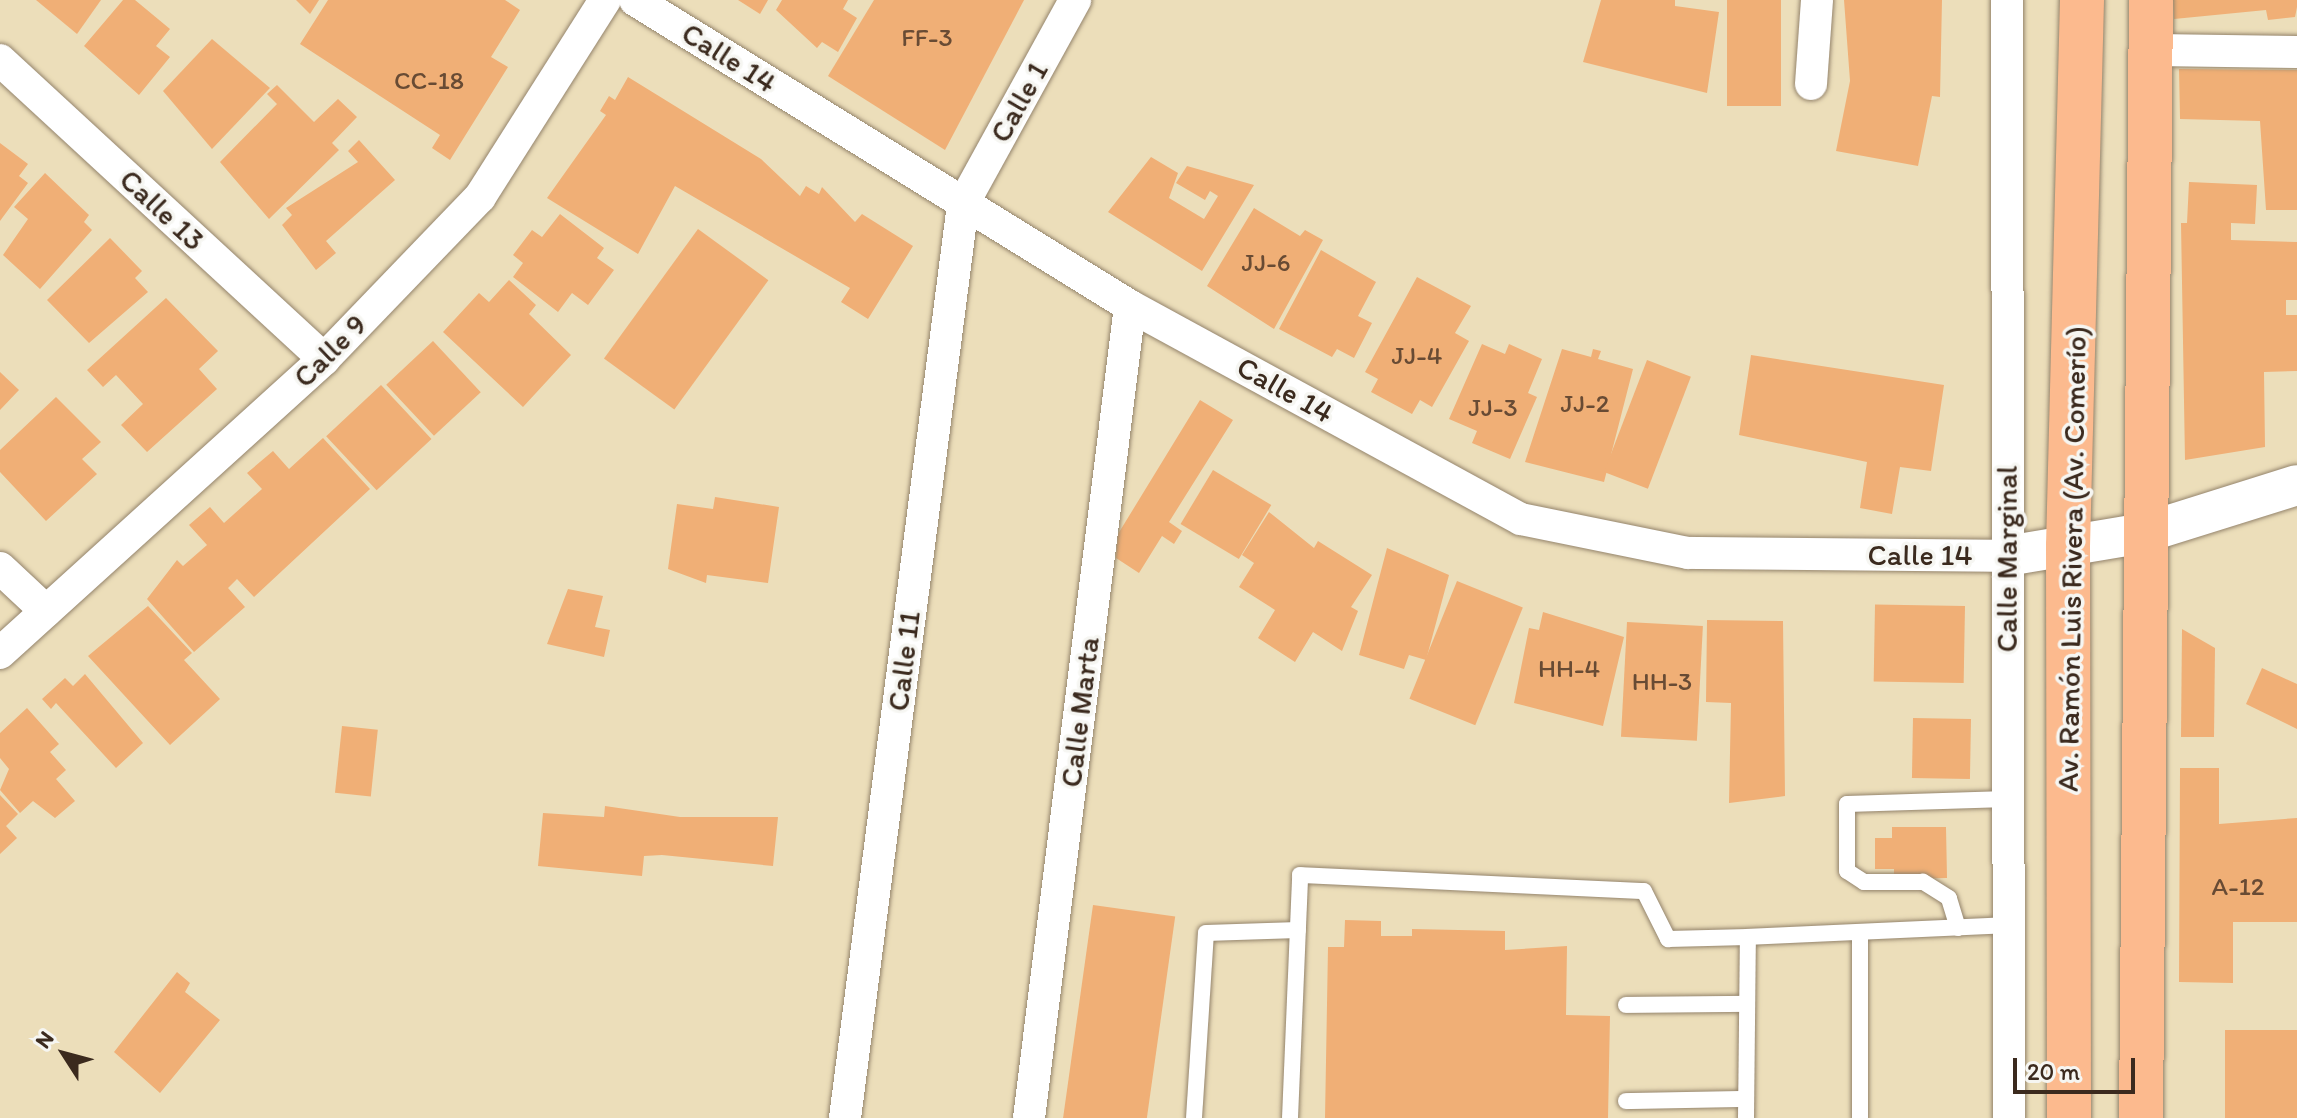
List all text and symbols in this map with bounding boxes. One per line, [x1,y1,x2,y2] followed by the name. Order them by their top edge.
[675,15,783,101] street label: Calle 14
[901,22,953,54] house number: FF-3
[982,55,1056,149] street label: Calle 1
[394,65,464,97] house number: CC-18
[112,162,212,258] street label: Calle 13
[1242,247,1290,279] house number: JJ-6
[286,307,374,395] street label: Calle 9
[2050,326,2094,792] street label: Av. Ramón Luis Rivera (Av. Comerío)
[1392,340,1442,372] house number: JJ-4
[1230,349,1340,431] street label: Calle 14
[1561,388,1609,420] house number: JJ-2
[1468,392,1518,424] house number: JJ-3
[1989,465,2025,653] street label: Calle Marginal
[1868,537,1972,573] street label: Calle 14
[880,609,928,713] street label: Calle 11
[1053,635,1107,789] street label: Calle Marta
[1538,653,1600,685] house number: HH-4
[1632,666,1692,698] house number: HH-3
[2212,871,2264,903] house number: A-12
[24,1014,104,1094] north arrow
[29,1026,59,1054] text: N
[2017,1042,2139,1092] scale bar
[2027,1057,2080,1086] text: 20 m

